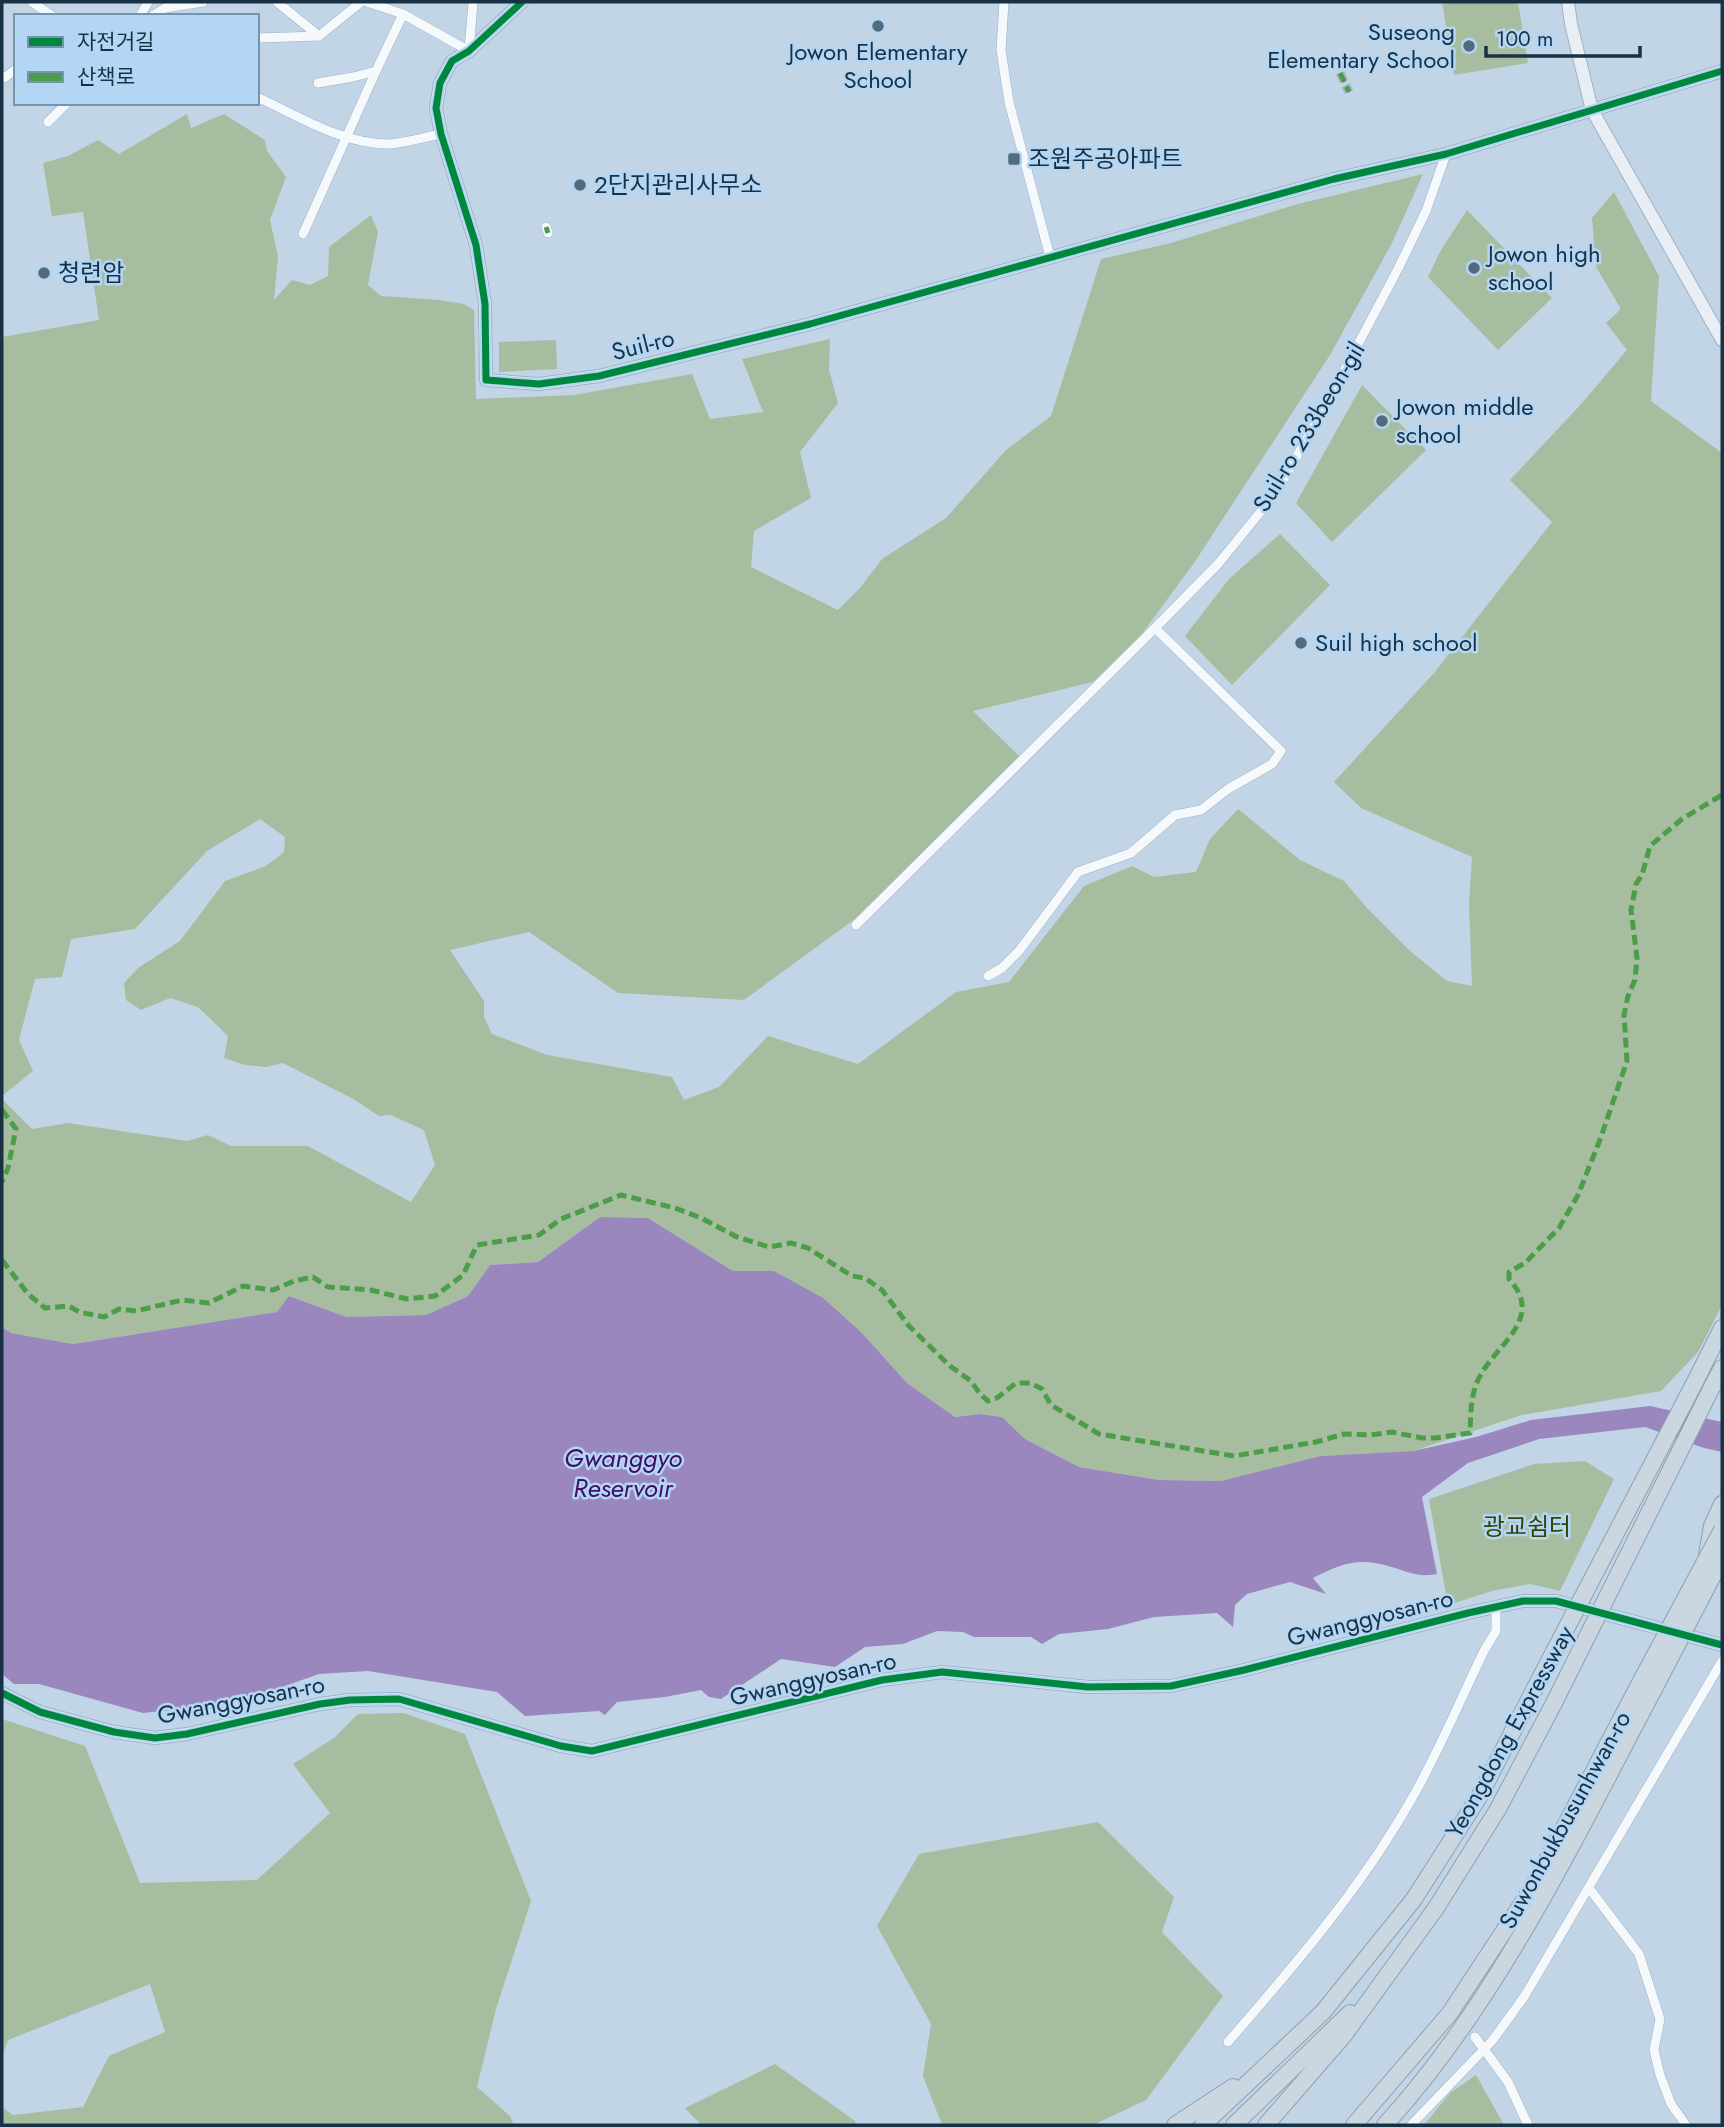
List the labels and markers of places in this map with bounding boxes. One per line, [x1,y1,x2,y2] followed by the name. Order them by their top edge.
[1267,14,1455,77] place label: Suseong Elementary School
[870,18,886,34] marker: Jowon Elementary School
[786,34,968,97] place label: Jowon Elementary School
[1461,38,1477,54] marker: Suseong Elementary School
[1028,141,1183,176] place label: 조원주공아파트
[1006,151,1022,167] marker: 조원주공아파트
[594,167,762,202] place label: 2단지관리사무소
[572,177,588,193] marker: 2단지관리사무소
[1485,236,1601,299] place label: Jowon high school
[58,255,124,290] place label: 청련암
[1466,260,1482,276] marker: Jowon high school
[36,265,52,281] marker: 청련암
[1393,389,1534,452] place label: Jowon middle school
[1374,413,1390,429] marker: Jowon middle school
[1315,625,1478,660] place label: Suil high school
[1293,635,1309,651] marker: Suil high school

